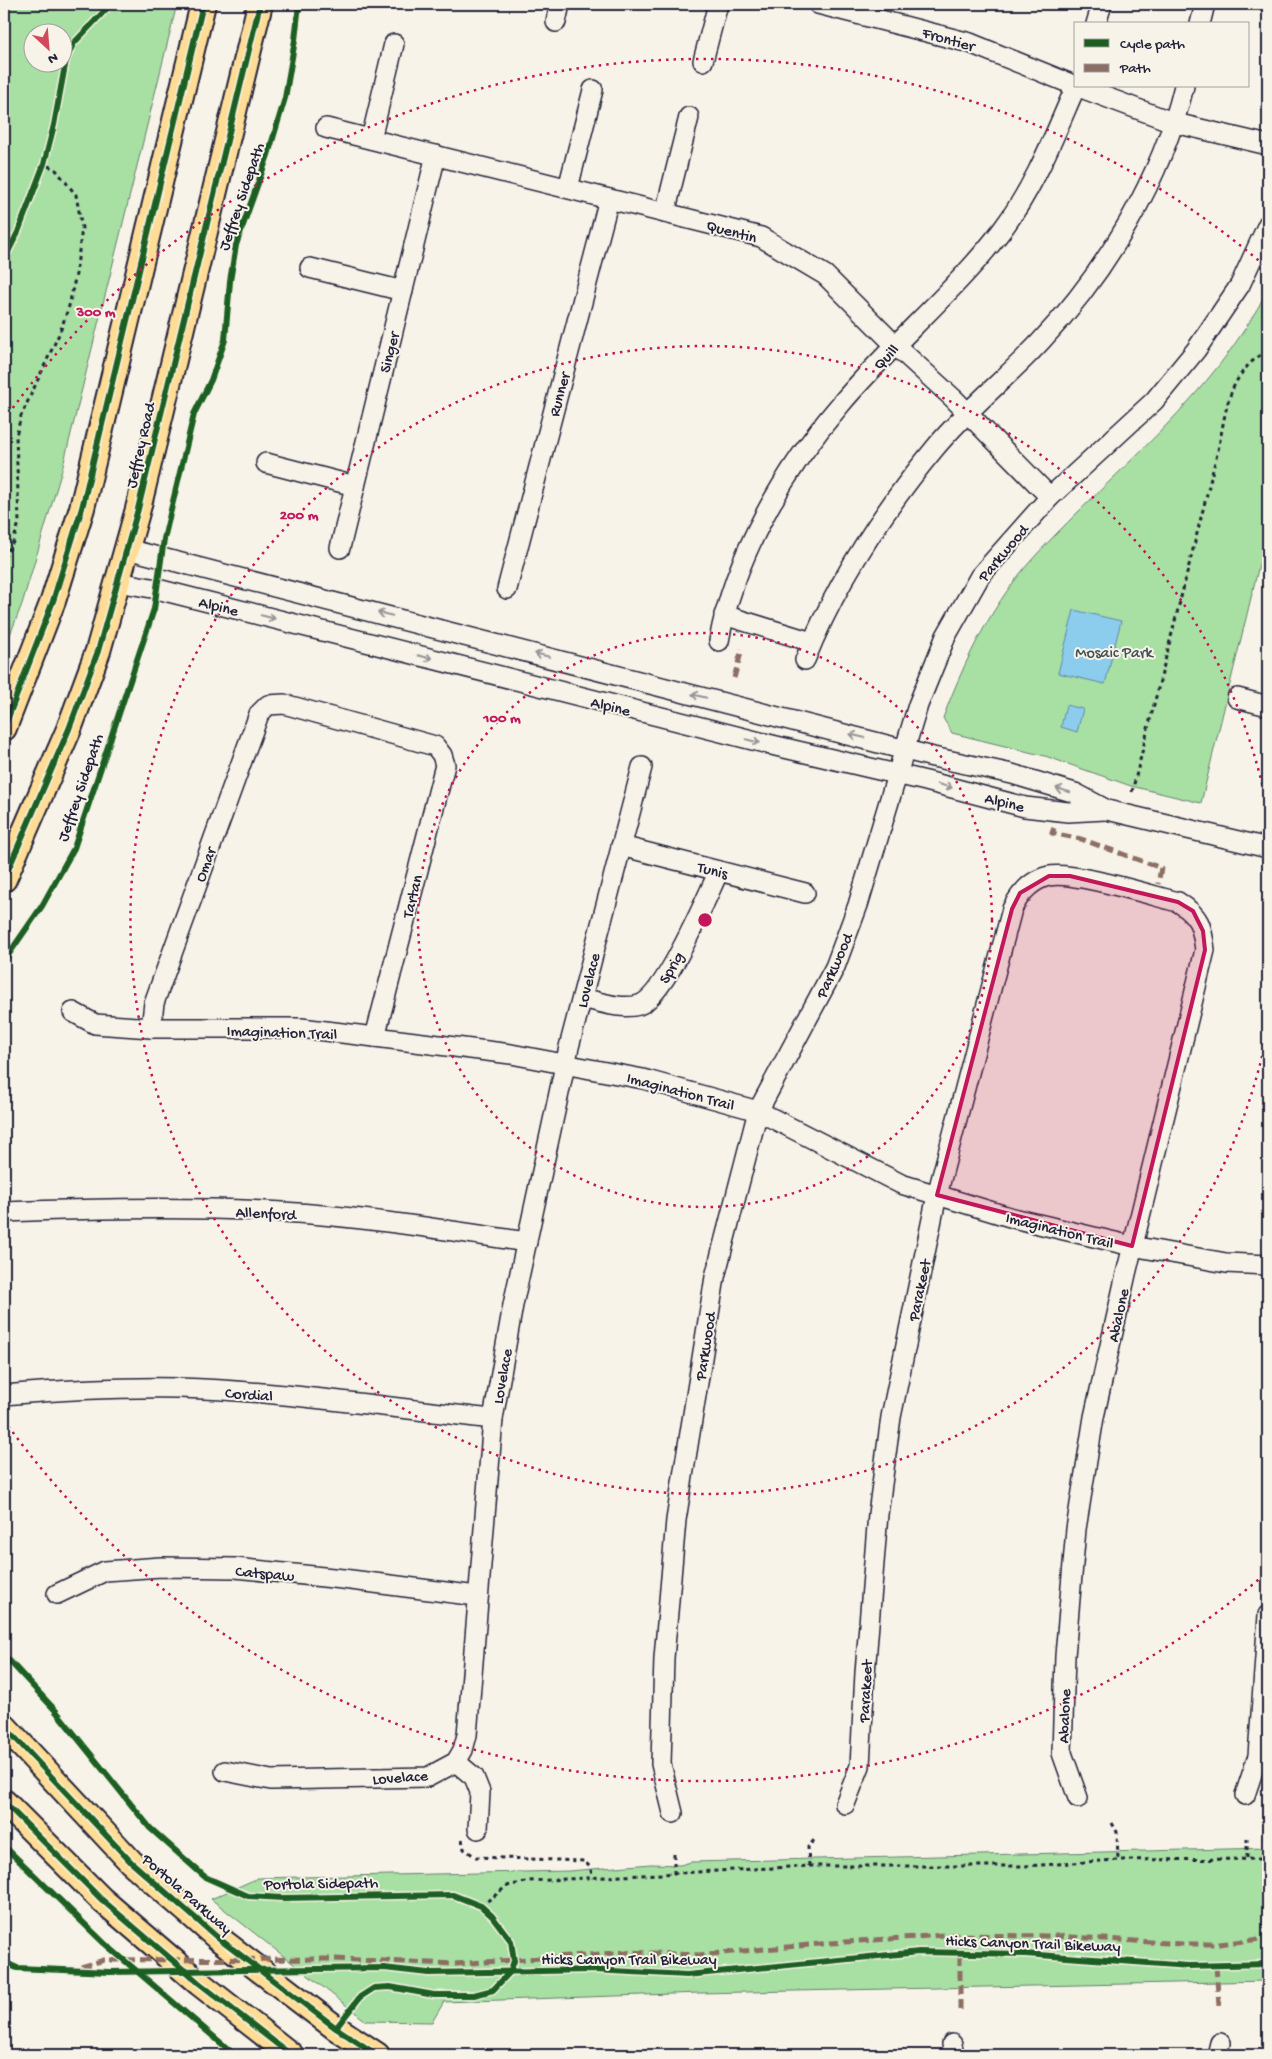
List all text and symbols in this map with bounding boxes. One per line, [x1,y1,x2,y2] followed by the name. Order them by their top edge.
[22,22,72,72] north arrow
[1074,22,1250,88] legend
[919,25,978,58] street label: Frontier
[1120,36,1185,54] text: Cycle path
[45,48,60,67] text: N
[1119,60,1151,78] text: Path
[216,140,271,253] street label: Jeffrey Sidepath
[704,218,759,249] street label: Quentin
[75,304,116,322] text: 300 m
[377,329,406,375] street label: Singer
[871,341,904,375] street label: Quill
[546,369,577,419] street label: Runner
[123,400,162,490] street label: Jeffrey Road
[280,507,319,525] text: 200 m
[975,521,1035,588] street label: Parkwood
[196,594,241,623] street label: Alpine
[377,609,393,619] one-way arrow
[259,613,275,623] one-way arrow
[1075,645,1155,664] park label: Mosaic Park
[534,650,550,659] one-way arrow
[417,653,433,663] one-way arrow
[692,691,708,700] one-way arrow
[588,694,633,723] street label: Alpine
[482,710,521,728] text: 100 m
[55,731,110,844] street label: Jeffrey Sidepath
[849,731,865,741] one-way arrow
[744,736,760,746] one-way arrow
[936,781,952,791] one-way arrow
[1055,784,1071,794] one-way arrow
[982,790,1027,819] street label: Alpine
[192,844,223,885] street label: Omar
[694,859,730,886] street label: Tunis
[400,873,429,921] street label: Tartan
[696,911,714,929] centre of rings
[813,930,860,1003] street label: Parkwood
[656,949,690,988] street label: Sprig
[574,951,607,1010] street label: Lovelace
[226,1023,337,1046] street label: Imagination Trail
[624,1070,736,1117] street label: Imagination Trail
[235,1204,298,1227] street label: Allenford
[1003,1210,1115,1255] street label: Imagination Trail
[905,1257,938,1324] street label: Parakeet
[1105,1286,1136,1344] street label: Abalone
[693,1309,722,1383] street label: Parkwood
[490,1347,519,1406] street label: Lovelace
[224,1385,273,1408] street label: Cordial
[234,1563,296,1588] street label: Catspaw
[856,1658,879,1724] street label: Parakeet
[1056,1688,1077,1744] street label: Abalone
[372,1768,429,1791] street label: Lovelace
[136,1851,235,1940] street label: Portola Parkway
[263,1875,379,1896] street label: Portola Sidepath
[945,1933,1121,1958] street label: Hicks Canyon Trail Bikeway
[541,1952,717,1971] street label: Hicks Canyon Trail Bikeway

